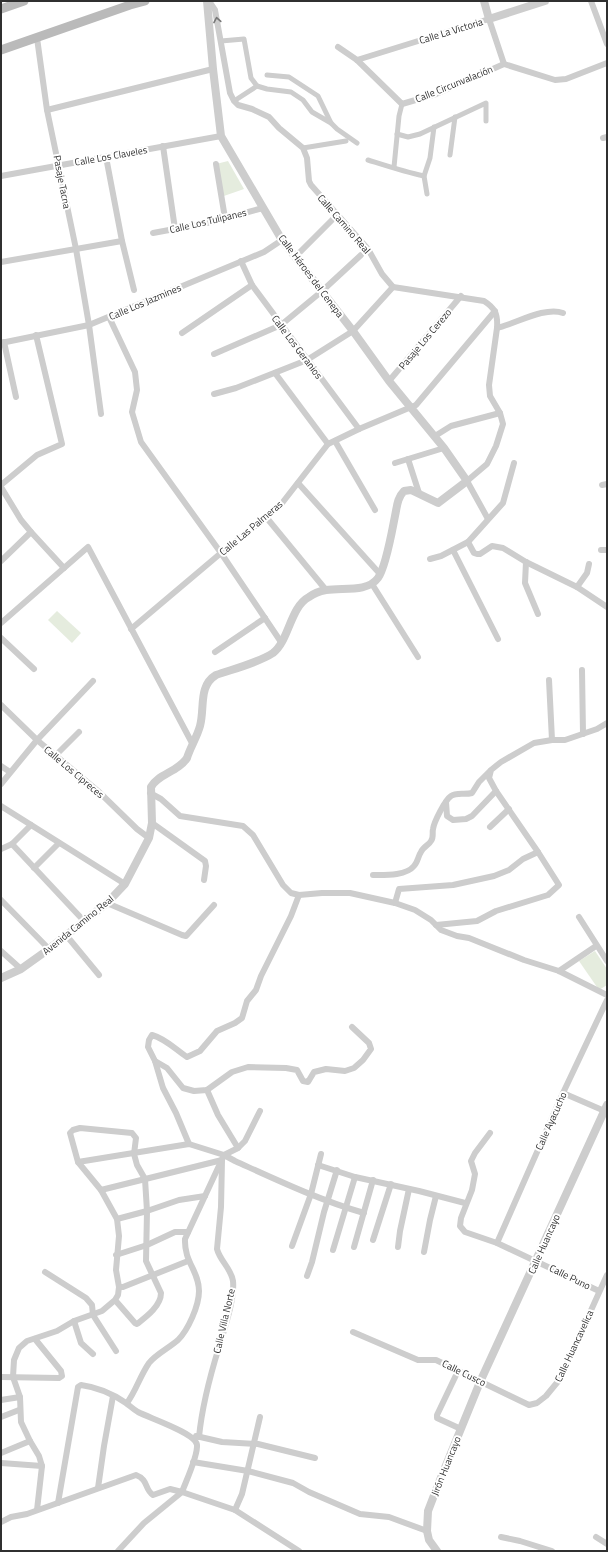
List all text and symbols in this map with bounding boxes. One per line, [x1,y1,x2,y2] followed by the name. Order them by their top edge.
[417,14,485,48] street label: Calle La Victoria
[213,17,222,23] one-way arrow
[413,62,495,106] street label: Calle Circunvalación
[73,142,149,170] street label: Calle Los Claveles
[49,154,75,210] street label: Pasaje Tacna
[314,191,374,257] street label: Calle Camino Real
[168,205,248,237] street label: Calle Los Tulipanes
[275,231,347,321] street label: Calle Héroes del Cenepa
[107,280,184,324] street label: Calle Los Jazmines
[395,305,455,373] street label: Pasaje Los Cerezo
[268,312,326,382] street label: Calle Los Geranios
[216,497,286,559] street label: Calle Las Palmeras
[41,742,108,802] street label: Calle Los Cipreces
[39,892,117,958] street label: Avenida Camino Real
[531,1089,571,1153] street label: Calle Ayacucho
[524,1212,564,1276] street label: Calle Huancayo
[547,1261,593,1293] street label: Calle Puno
[209,1287,239,1355] street label: Calle Villa Norte
[551,1308,597,1384] street label: Calle Huancavelica
[439,1356,489,1390] street label: Calle Cusco
[427,1434,465,1498] street label: Jirón Huancayo

